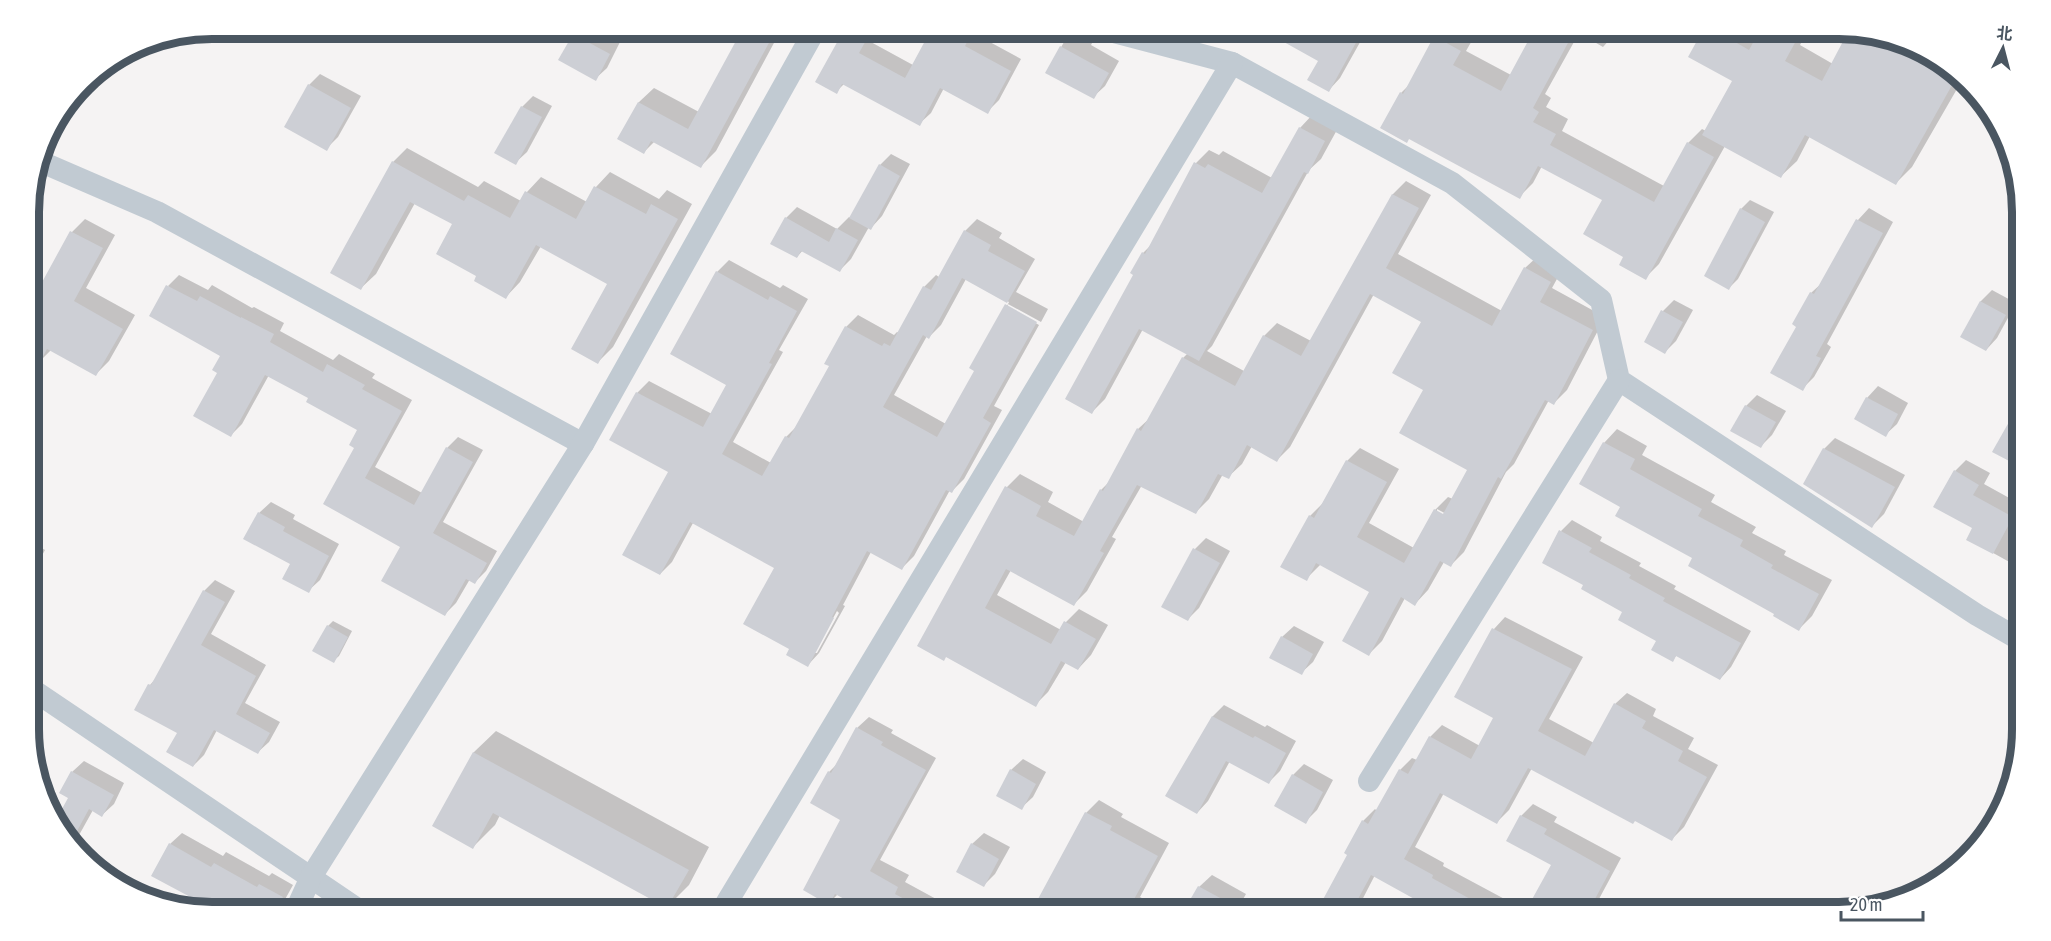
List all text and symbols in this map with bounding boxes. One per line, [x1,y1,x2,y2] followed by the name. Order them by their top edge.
[1973,18,2033,78] north arrow
[1996,23,2013,43] text: 北
[1841,884,1924,922] scale bar
[1850,894,1882,915] text: 20 m

